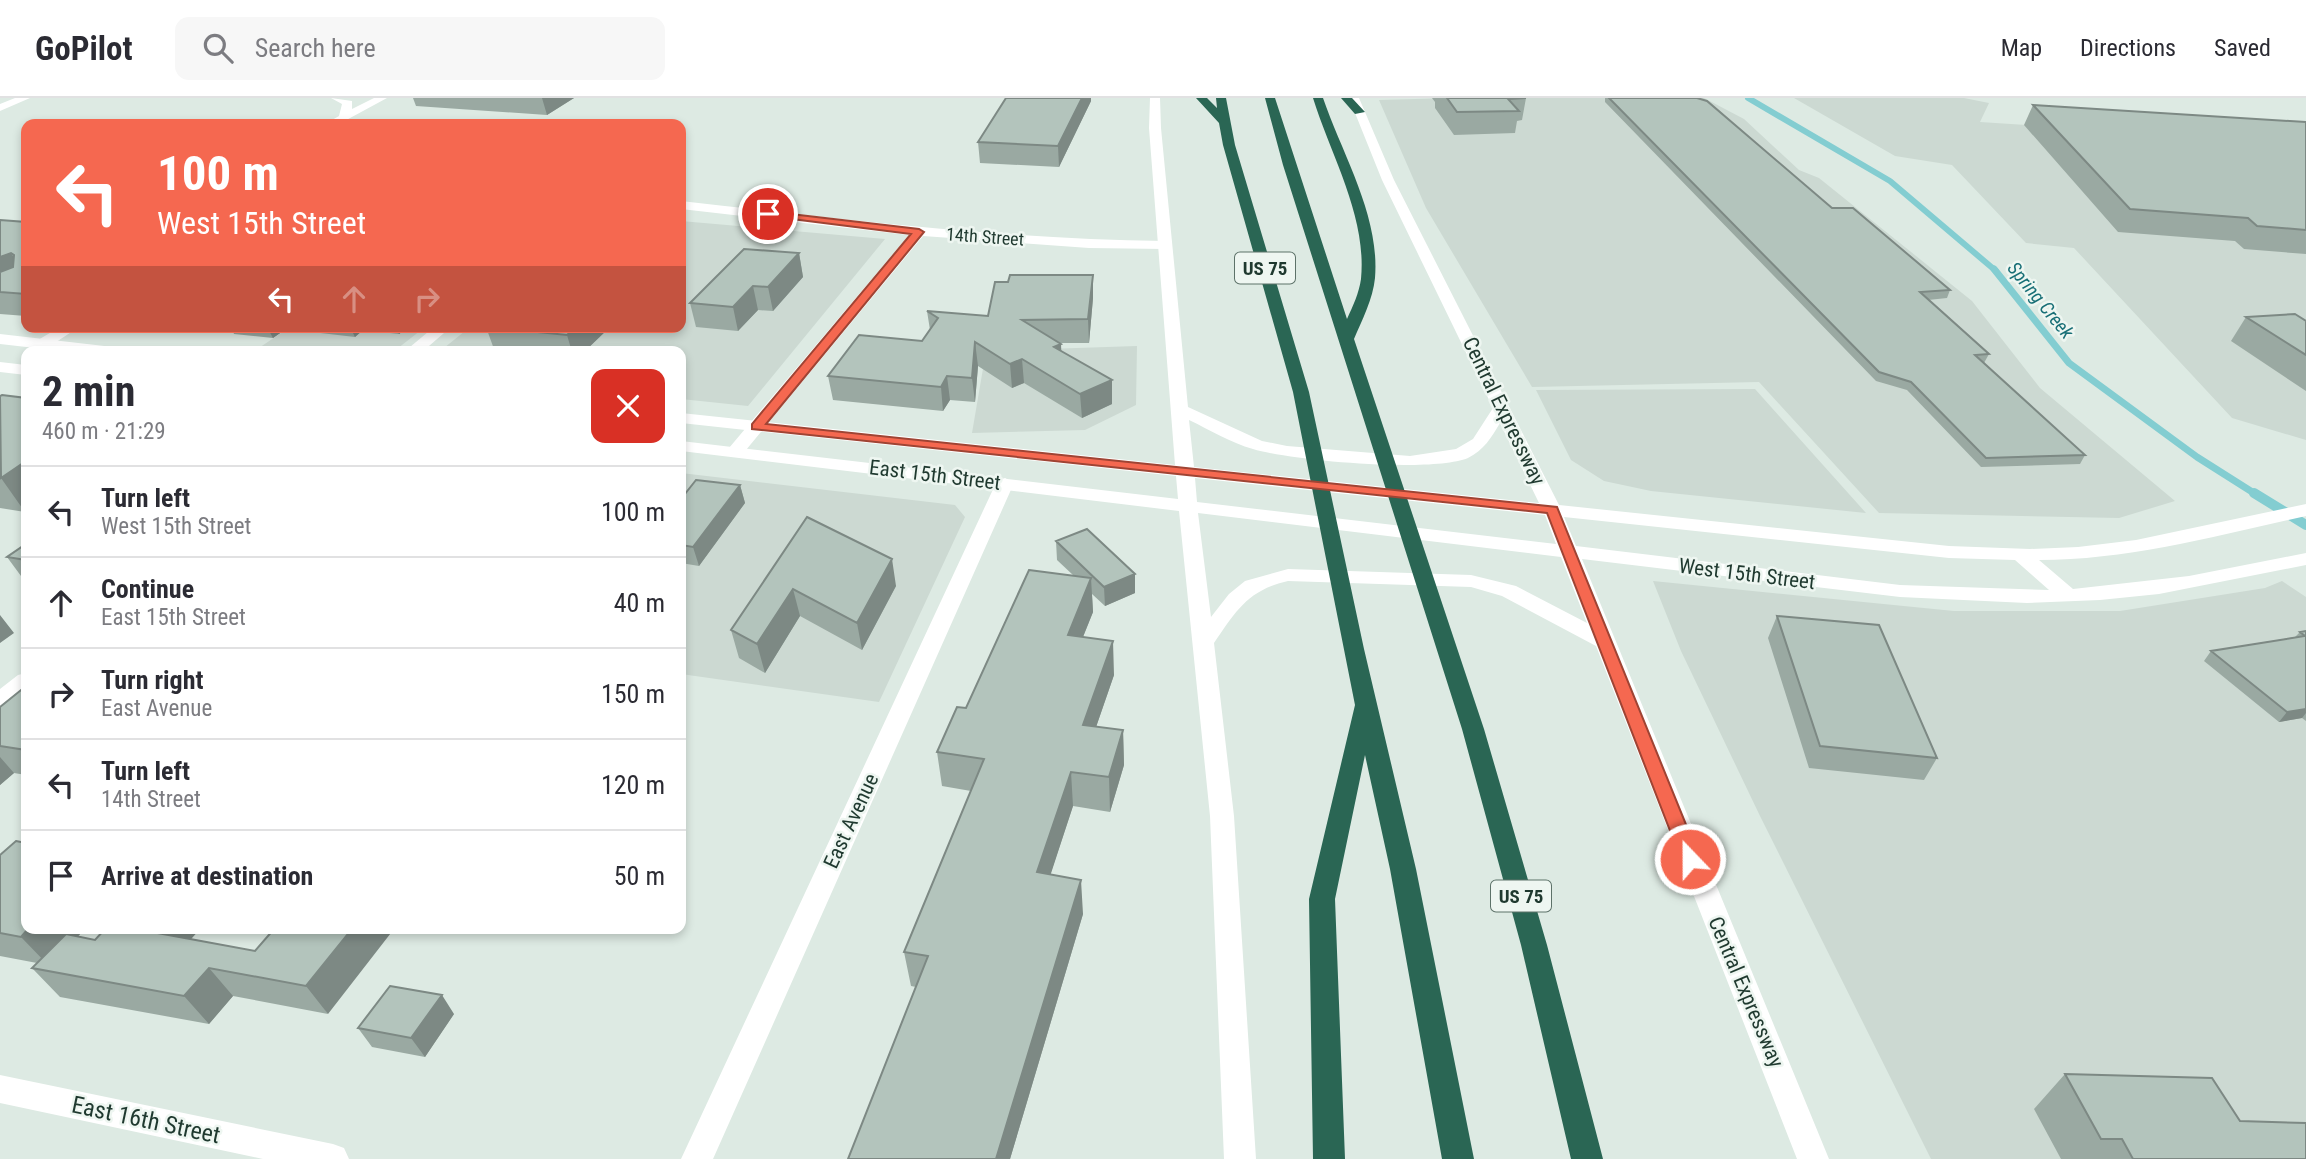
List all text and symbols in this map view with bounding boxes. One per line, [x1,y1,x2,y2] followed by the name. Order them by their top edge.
[175,17,665,80] search box
[35,29,133,68] text: GoPilot
[199,29,237,67] icon: search
[255,33,376,63] text: Search here
[2001,34,2042,62] text: Map
[2080,34,2176,62] text: Directions
[2214,34,2271,62] text: Saved
[157,145,279,202] text: 100 m
[42,147,133,238] icon: left
[738,184,798,244] pin
[749,195,787,233] icon: arrive
[157,204,366,242] text: West 15th Street
[945,223,1025,250] street label: 14th Street
[1235,252,1295,284] road number: US 75
[2003,257,2079,344] water label: Spring Creek
[262,280,300,318] icon: left
[335,280,373,318] icon: ahead
[408,280,446,318] icon: right
[1458,333,1550,489] street label: Central Expressway
[42,367,135,416] text: 2 min
[591,369,665,443] button: close
[42,418,166,445] text: 460 m · 21:29
[868,455,1002,495] street label: East 15th Street
[101,483,190,513] text: Turn left
[42,493,80,531] icon: left
[601,497,665,527] text: 100 m
[101,513,251,540] text: West 15th Street
[1677,554,1817,594] street label: West 15th Street
[101,574,194,604] text: Continue
[42,584,80,622] icon: ahead
[614,588,665,618] text: 40 m
[101,604,246,631] text: East 15th Street
[101,665,203,695] text: Turn right
[42,675,80,713] icon: right
[601,679,665,709] text: 150 m
[101,695,212,722] text: East Avenue
[101,756,190,786] text: Turn left
[42,766,80,804] icon: left
[601,770,665,800] text: 120 m
[819,770,883,872] street label: East Avenue
[101,786,201,813] text: 14th Street
[1653,822,1727,896] position arrow
[42,857,80,895] icon: arrive
[101,861,313,891] text: Arrive at destination
[614,861,665,891] text: 50 m
[1491,880,1551,912] road number: US 75
[1703,913,1789,1071] street label: Central Expressway
[69,1091,223,1149] street label: East 16th Street

